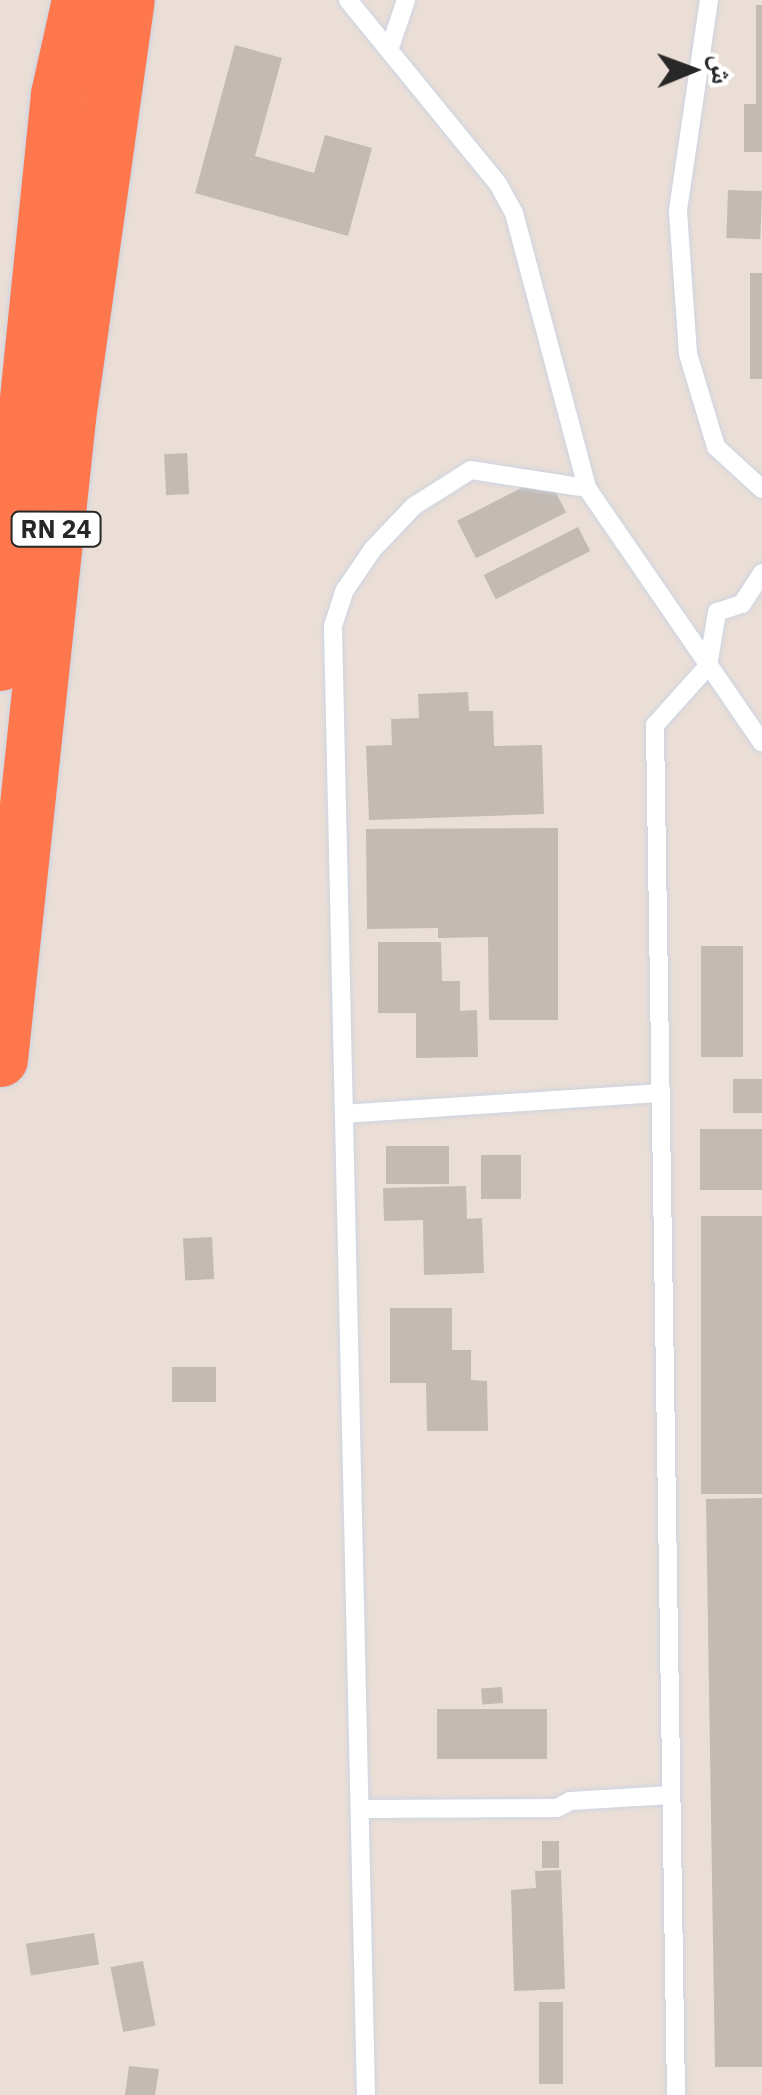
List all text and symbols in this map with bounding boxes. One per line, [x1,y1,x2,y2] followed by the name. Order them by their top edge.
[642,20,742,120] north arrow
[704,54,741,85] text: ش
[8,509,104,549] road number: RN 24

